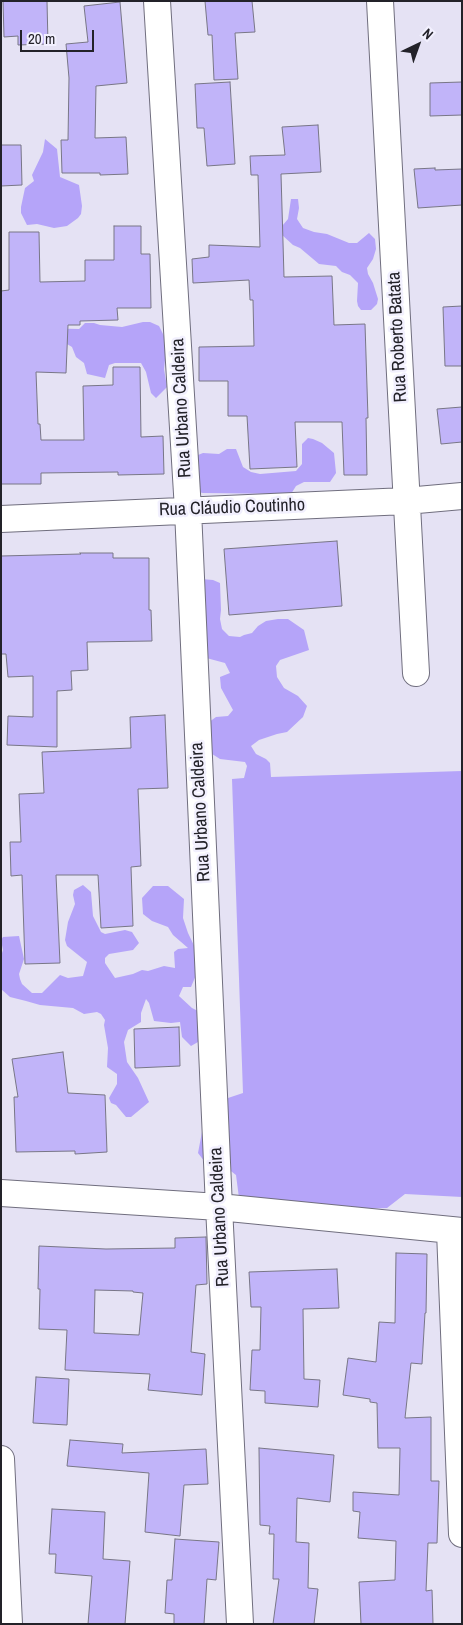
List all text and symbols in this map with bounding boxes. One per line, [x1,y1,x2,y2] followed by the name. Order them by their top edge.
[22,20,96,52] scale bar
[393,20,443,70] north arrow
[419,24,437,43] text: N
[28,28,55,49] text: 20 m
[384,271,412,403] street label: Rua Roberto Batata
[168,338,196,478] street label: Rua Urbano Caldeira
[159,495,305,521] street label: Rua Cláudio Coutinho
[187,742,215,882] street label: Rua Urbano Caldeira
[206,1147,234,1287] street label: Rua Urbano Caldeira

